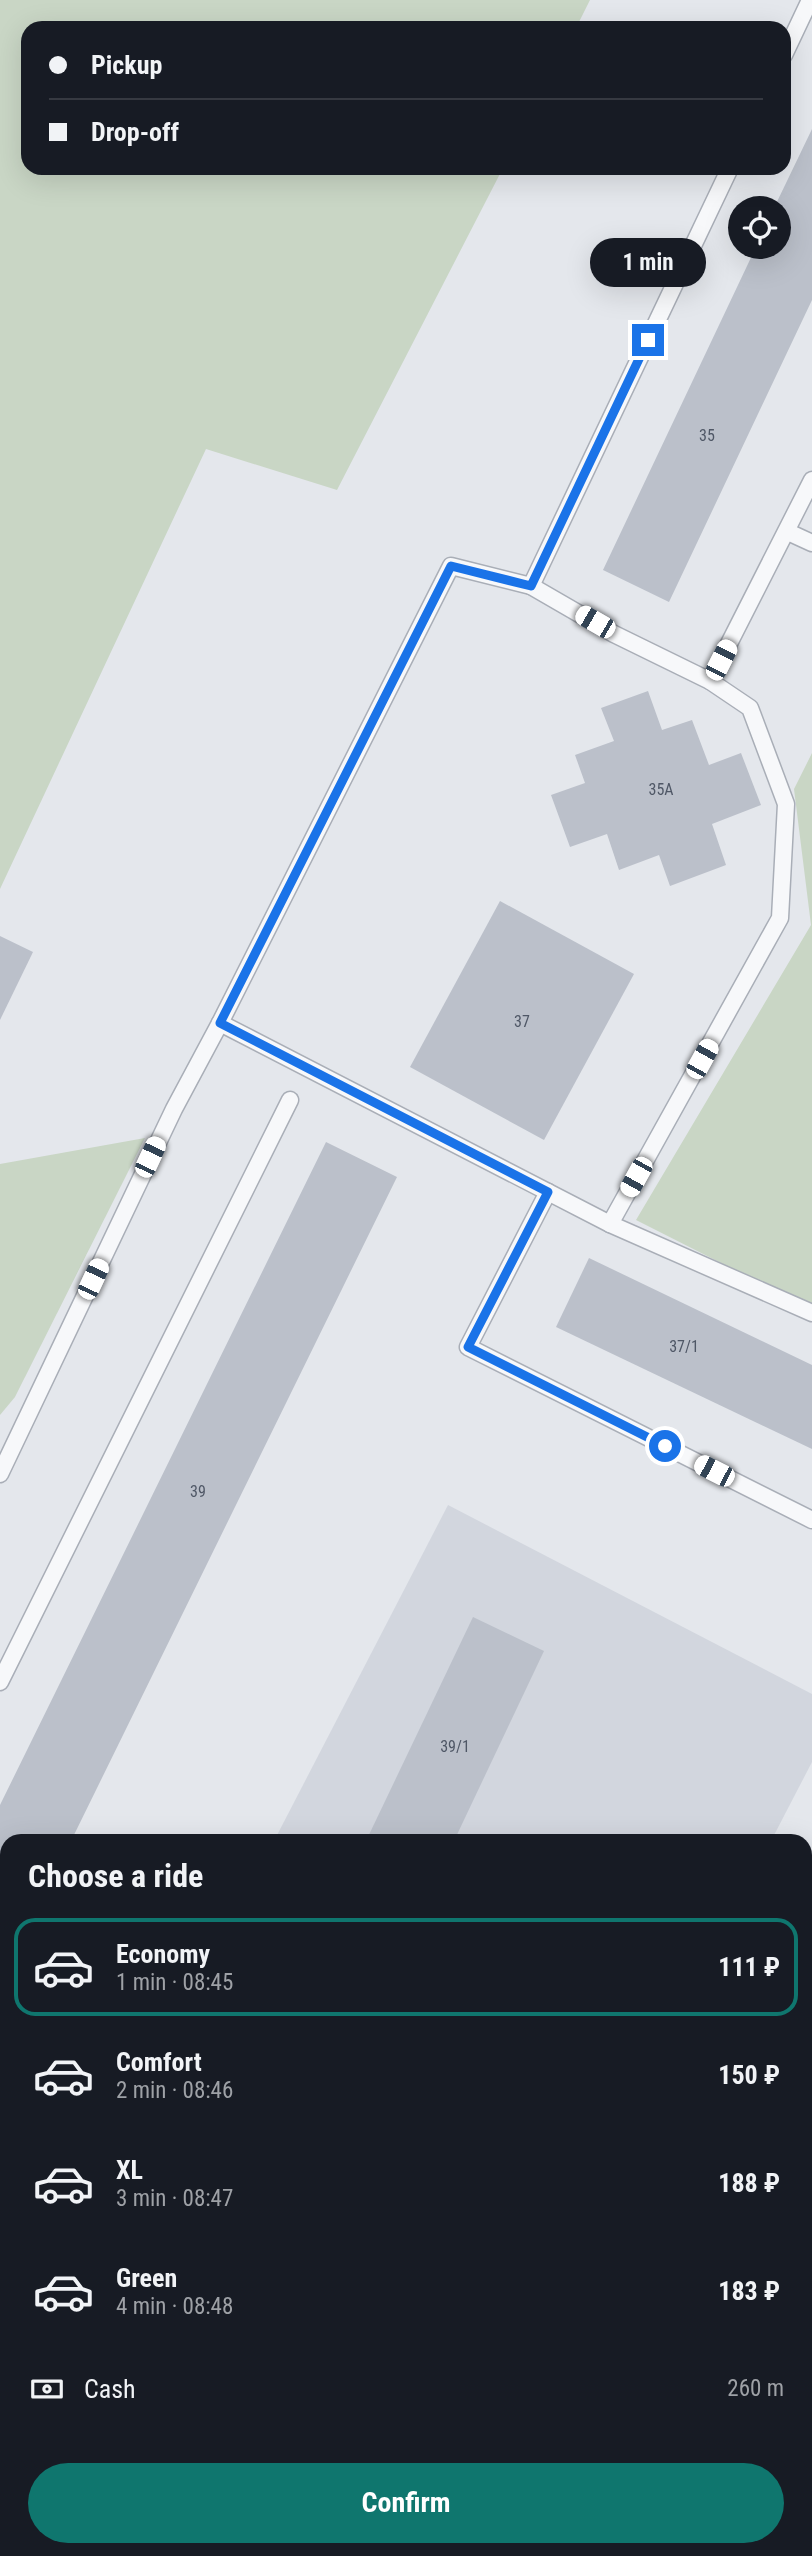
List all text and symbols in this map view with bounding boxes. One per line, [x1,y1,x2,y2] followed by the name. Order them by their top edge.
[91,50,162,80] text: Pickup
[91,117,179,147] text: Drop-off
[728,196,791,259] map controls
[728,196,791,259] button: locate
[590,238,706,288] callout: 1 min
[622,249,674,276] text: 1 min
[632,324,664,356] route end
[699,426,715,445] house number: 35
[572,602,619,642] car
[703,637,740,683] car
[648,780,674,799] house number: 35А
[514,1012,530,1031] house number: 37
[683,1036,722,1082] car
[132,1134,169,1180] car
[617,1154,656,1200] car
[75,1256,112,1302] car
[669,1337,699,1356] house number: 37/1
[649,1430,681,1462] route start
[691,1452,738,1490] car
[190,1482,206,1501] house number: 39
[440,1737,470,1756] house number: 39/1
[28,1857,203,1895] text: Choose a ride
[32,1936,95,1999] icon: car
[116,1939,210,1969] text: Economy
[718,1952,780,1982] text: 111 ₽
[116,1969,233,1996] text: 1 min · 08:45
[32,2044,95,2107] icon: car
[116,2047,202,2077] text: Comfort
[718,2060,780,2090] text: 150 ₽
[116,2077,233,2104] text: 2 min · 08:46
[32,2152,95,2215] icon: car
[116,2155,143,2185] text: XL
[718,2168,780,2198] text: 188 ₽
[116,2185,233,2212] text: 3 min · 08:47
[32,2260,95,2323] icon: car
[116,2263,177,2293] text: Green
[718,2276,780,2306] text: 183 ₽
[116,2293,233,2320] text: 4 min · 08:48
[28,2370,66,2408] icon: cash
[84,2374,136,2404] text: Cash
[727,2375,784,2402] text: 260 m
[28,2463,784,2543] button: Confirm

